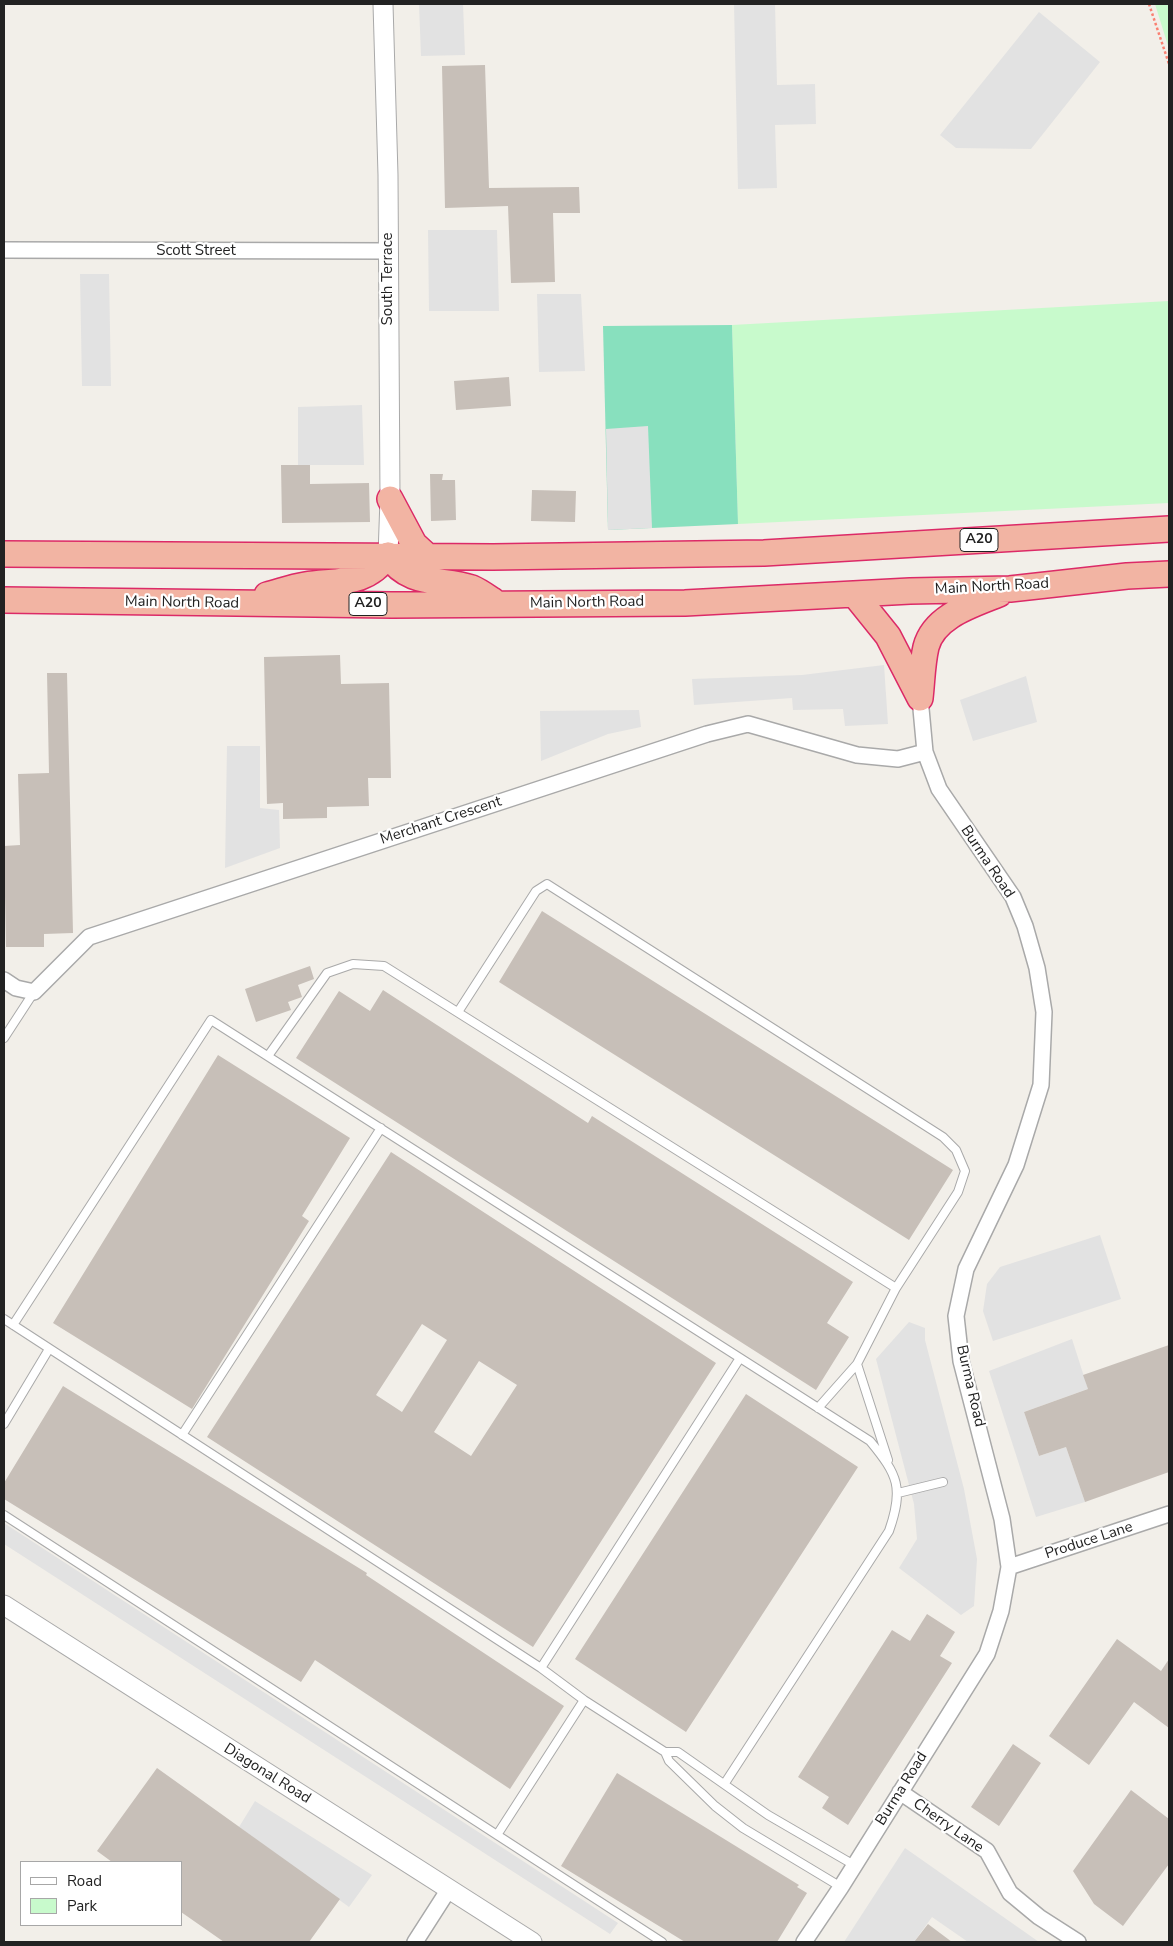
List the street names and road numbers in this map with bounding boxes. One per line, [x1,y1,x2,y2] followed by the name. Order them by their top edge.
[379,233,397,325] street label: South Terrace
[156,242,236,260] street label: Scott Street
[960,528,998,552] road number: A20
[934,575,1050,599] street label: Main North Road
[349,592,387,616] road number: A20
[125,593,239,613] street label: Main North Road
[530,593,644,613] street label: Main North Road
[378,793,504,849] street label: Merchant Crescent
[956,822,1018,902] street label: Burma Road
[952,1343,988,1429] street label: Burma Road
[1043,1518,1135,1564] street label: Produce Lane
[220,1740,314,1808] street label: Diagonal Road
[872,1749,932,1829] street label: Burma Road
[909,1795,987,1857] street label: Cherry Lane

